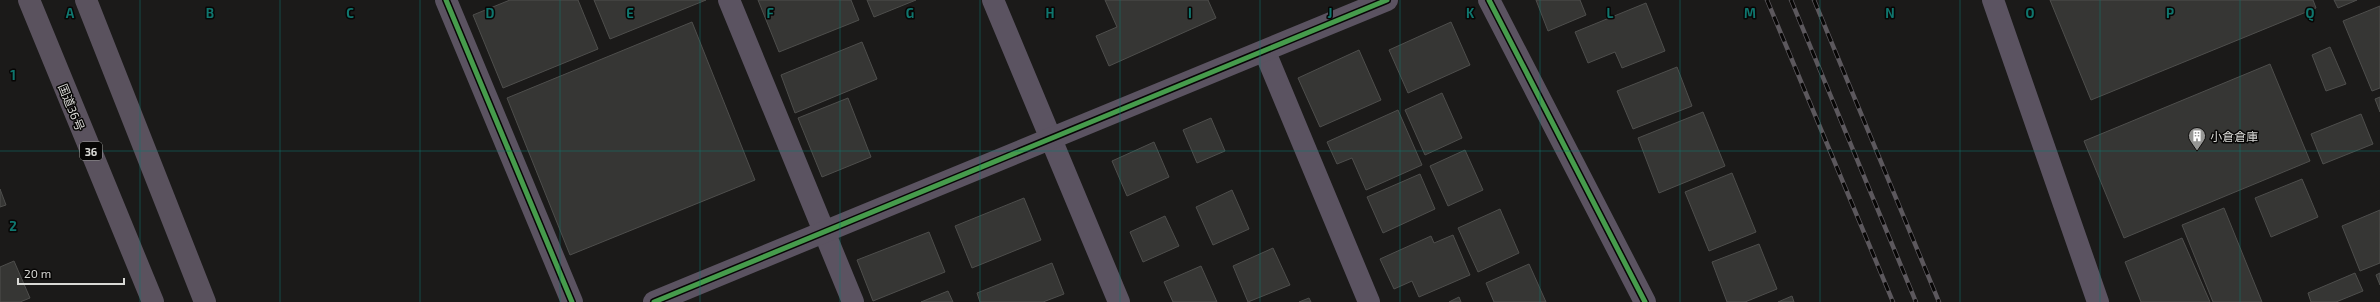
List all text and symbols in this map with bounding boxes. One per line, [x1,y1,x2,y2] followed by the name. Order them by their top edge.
[66,5,75,21] text: A
[206,5,214,21] text: B
[346,5,354,21] text: C
[486,5,495,21] text: D
[626,5,634,21] text: E
[766,5,774,21] text: F
[906,5,914,21] text: G
[1046,5,1055,21] text: H
[1188,5,1192,21] text: I
[1328,5,1332,21] text: J
[1466,5,1475,21] text: K
[1607,5,1614,21] text: L
[1744,5,1756,21] text: M
[1885,5,1895,21] text: N
[2026,5,2035,21] text: O
[2166,5,2174,21] text: P
[2306,5,2315,22] text: Q
[10,67,16,83] text: 1
[56,81,88,133] street label: 国道36号
[2187,126,2207,151] building icon: 小倉倉庫
[2210,129,2258,143] place label: 小倉倉庫
[80,142,102,160] road number: 36
[9,218,17,234] text: 2
[18,260,124,286] scale bar
[24,266,51,280] text: 20 m

